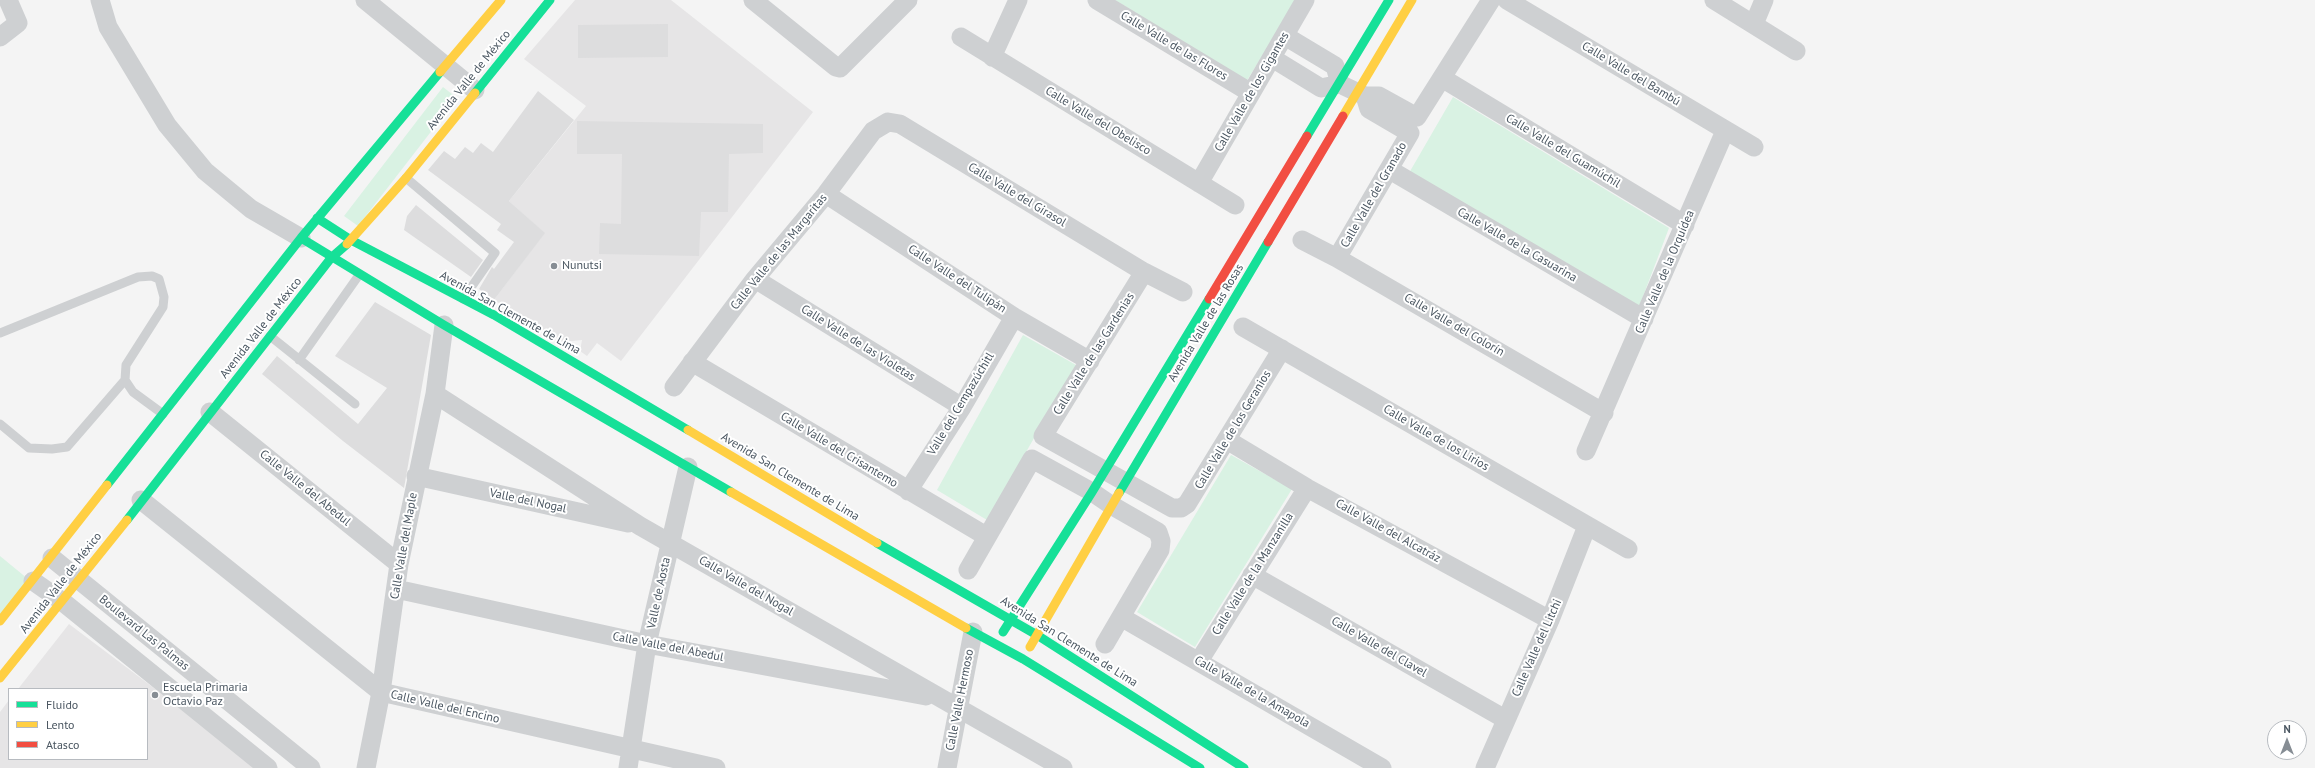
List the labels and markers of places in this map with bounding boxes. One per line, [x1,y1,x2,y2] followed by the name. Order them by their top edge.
[562,259,602,273] place label: Nunutsi
[549,261,559,271] marker: Nunutsi
[163,681,248,709] place label: Escuela Primaria Octavio Paz
[150,690,160,700] marker: Escuela Primaria Octavio Paz

